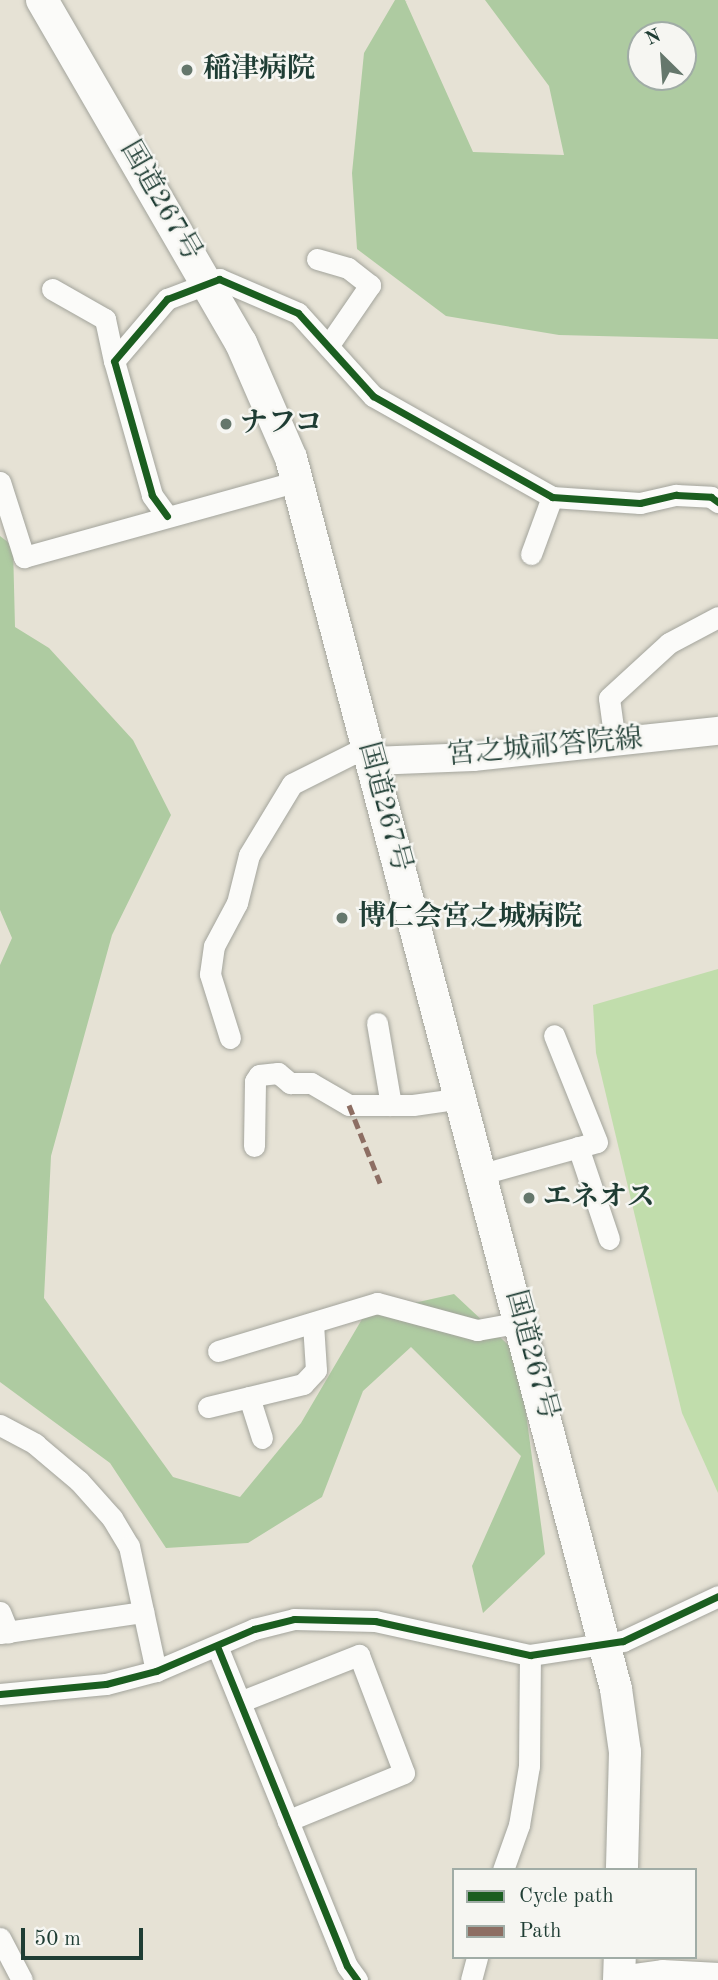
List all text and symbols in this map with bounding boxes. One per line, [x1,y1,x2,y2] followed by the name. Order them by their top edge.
[627,21,697,91] north arrow
[643,27,664,50] text: N
[203,53,315,87] place label: 稲津病院
[177,60,197,80] marker: 稲津病院
[112,135,208,267] street label: 国道267号
[240,407,324,441] place label: ナフコ
[218,416,234,432] marker: ナフコ
[446,723,644,773] street label: 宮之城祁答院線
[351,739,417,875] street label: 国道267号
[358,901,582,935] place label: 博仁会宮之城病院
[332,908,352,928] marker: 博仁会宮之城病院
[543,1181,655,1215] place label: エネオス
[521,1190,537,1206] marker: エネオス
[498,1287,564,1423] street label: 国道267号
[452,1868,697,1959] legend
[519,1886,614,1907] text: Cycle path
[24,1913,147,1957] scale bar
[519,1921,562,1942] text: Path
[34,1929,81,1950] text: 50 m

